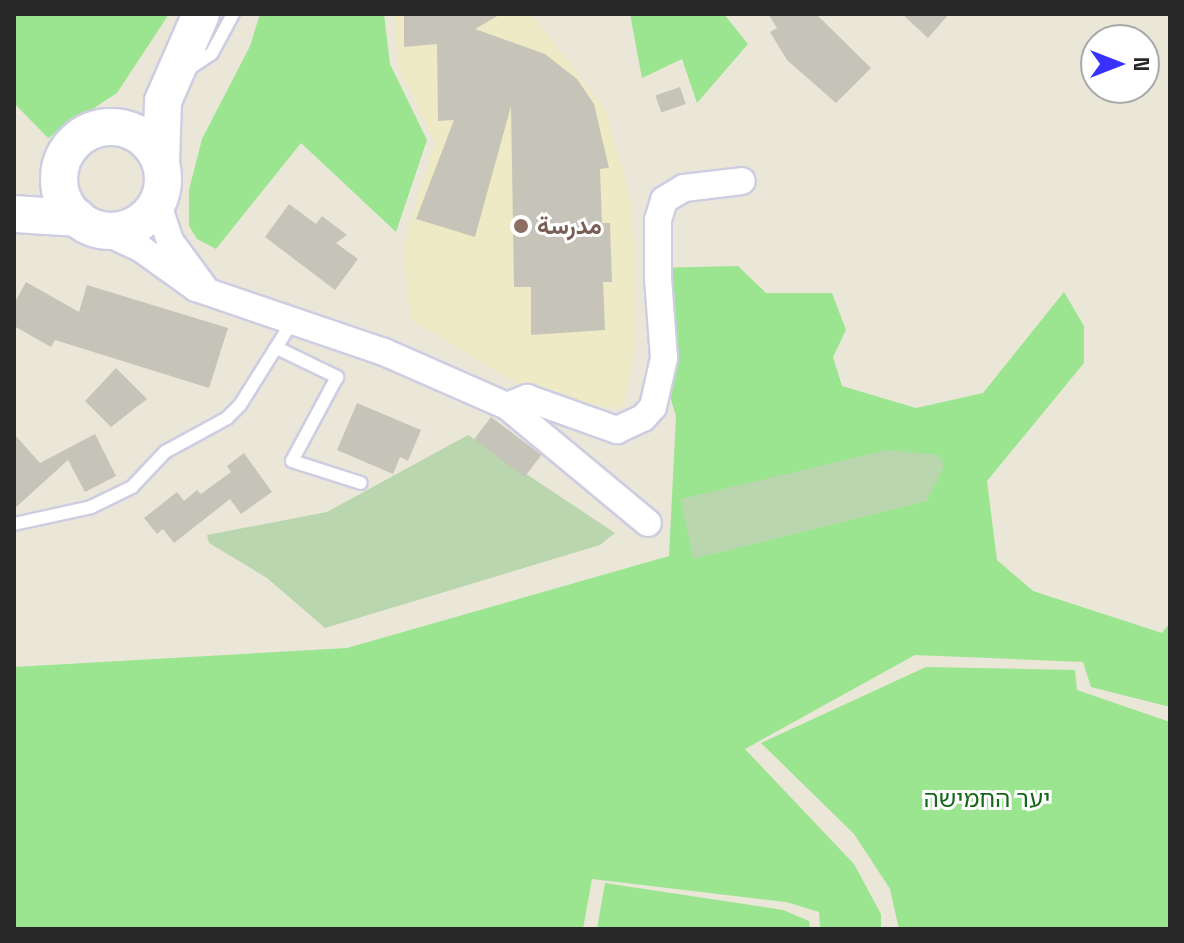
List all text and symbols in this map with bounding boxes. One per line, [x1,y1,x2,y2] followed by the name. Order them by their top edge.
[1080,24,1160,104] north arrow
[1128,57,1156,71] text: N
[537,212,602,240] place label: مدرسة
[512,217,530,235] marker: مدرسة
[924,785,1050,813] park label: יער החמישה

